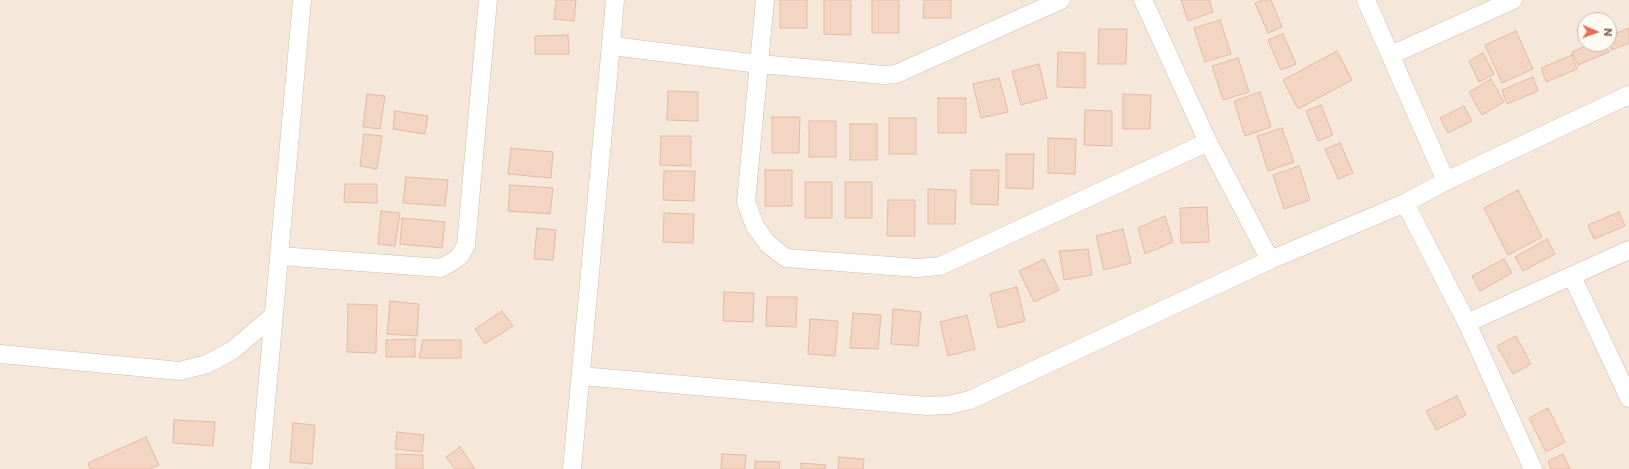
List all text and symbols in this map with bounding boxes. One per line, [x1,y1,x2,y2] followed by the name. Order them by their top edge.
[1577,12,1617,52] north arrow
[1602,28,1615,37] text: N

